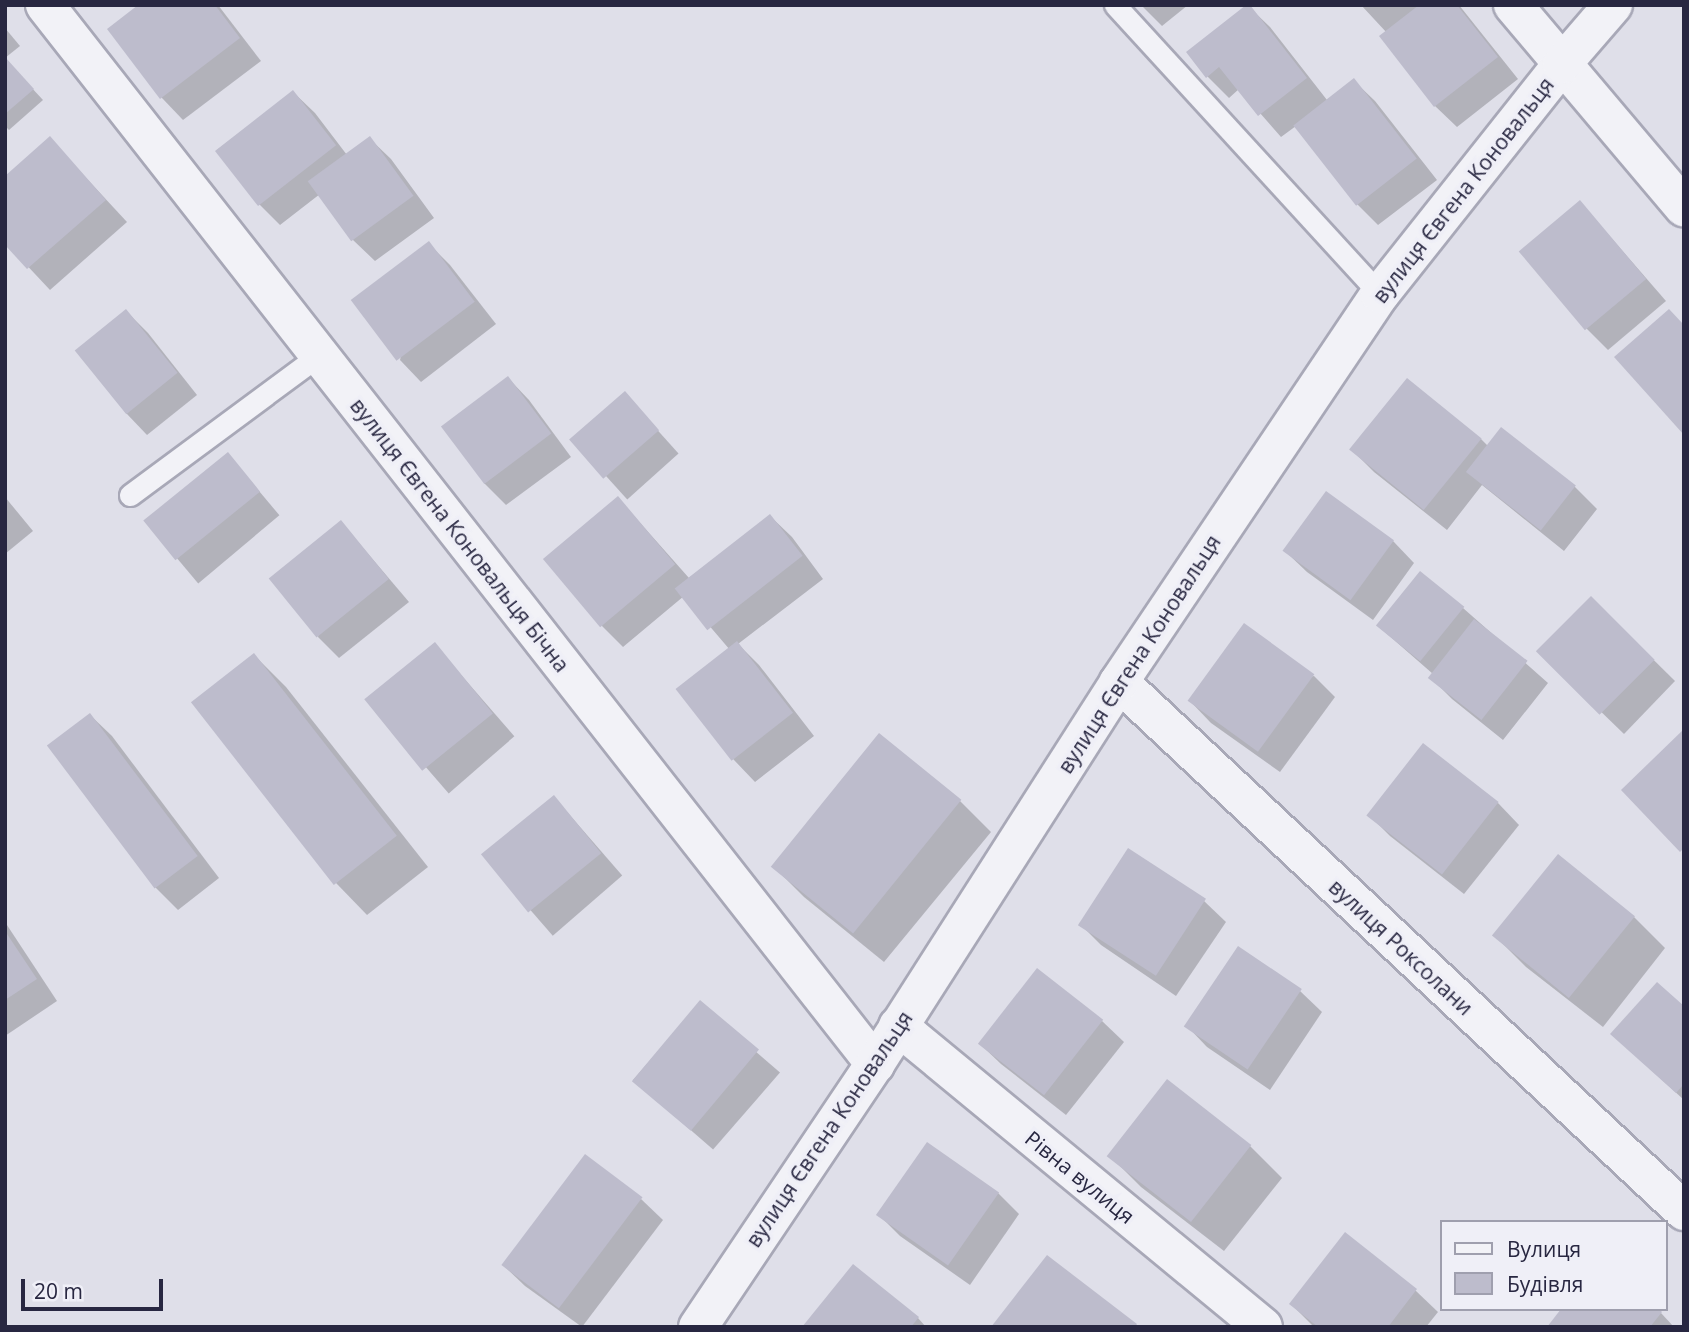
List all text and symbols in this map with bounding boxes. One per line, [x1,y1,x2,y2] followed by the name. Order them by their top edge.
[1367,72,1559,308] street label: вулиця Євгена Коновальця
[345,393,575,677] street label: вулиця Євгена Коновальця Бічна
[1052,530,1226,778] street label: вулиця Євгена Коновальця
[1324,874,1478,1020] street label: вулиця Роксолани
[740,1006,918,1252] street label: вулиця Євгена Коновальця
[1020,1125,1140,1229] street label: Рівна вулиця
[1440,1220,1668,1311] legend
[1507,1235,1581,1263] text: Вулиця
[24,1266,166,1310] scale bar
[1507,1270,1583,1298] text: Будівля
[34,1277,83,1305] text: 20 m

